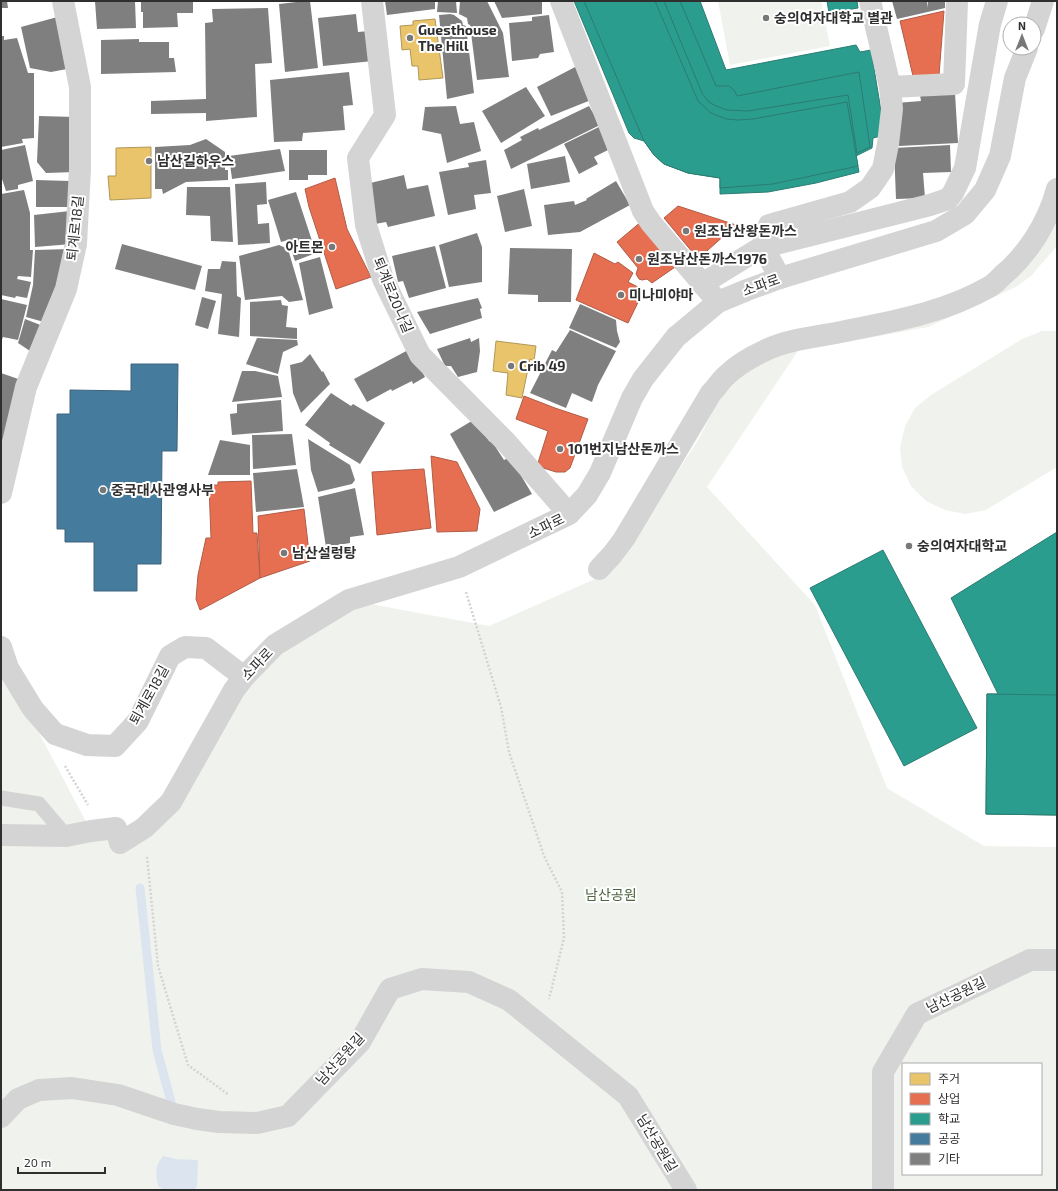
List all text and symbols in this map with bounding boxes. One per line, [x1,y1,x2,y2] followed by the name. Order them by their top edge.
[774,9,893,26] place label: 숭의여자대학교 별관
[761,13,771,23] marker: 숭의여자대학교 별관
[1002,16,1042,56] north arrow
[1018,19,1026,32] text: N
[418,21,497,54] place label: Guesthouse The Hill
[405,33,415,43] marker: Guesthouse The Hill
[157,152,234,169] place label: 남산길하우스
[144,156,154,166] marker: 남산길하우스
[63,194,86,261] street label: 퇴계로18길
[694,222,797,239] place label: 원조남산왕돈까스
[681,226,691,236] marker: 원조남산왕돈까스
[285,238,324,255] place label: 아트몬
[327,242,337,252] marker: 아트몬
[647,250,767,267] place label: 원조남산돈까스1976
[370,254,417,335] street label: 퇴계로20나길
[634,254,644,264] marker: 원조남산돈까스1976
[740,270,782,299] street label: 소파로
[629,286,694,303] place label: 미나미야마
[616,290,626,300] marker: 미나미야마
[519,357,566,374] place label: Crib 49
[506,361,516,371] marker: Crib 49
[568,440,679,457] place label: 101번지남산돈까스
[555,444,565,454] marker: 101번지남산돈까스
[111,481,214,498] place label: 중국대사관영사부
[98,485,108,495] marker: 중국대사관영사부
[525,509,567,542] street label: 소파로
[917,537,1007,554] place label: 숭의여자대학교
[904,541,914,551] marker: 숭의여자대학교
[292,544,357,561] place label: 남산설렁탕
[279,548,289,558] marker: 남산설렁탕
[237,644,276,684] street label: 소파로
[125,662,172,728] street label: 퇴계로18길
[585,886,637,903] park label: 남산공원
[923,973,988,1016] street label: 남산공원길
[312,1029,367,1088] street label: 남산공원길
[902,1063,1042,1175] legend
[938,1071,960,1085] text: 주거
[938,1091,960,1105] text: 상업
[634,1111,681,1175] street label: 남산공원길
[938,1111,960,1125] text: 학교
[938,1131,960,1145] text: 공공
[18,1149,105,1175] scale bar
[938,1151,960,1165] text: 기타
[24,1155,51,1169] text: 20 m

